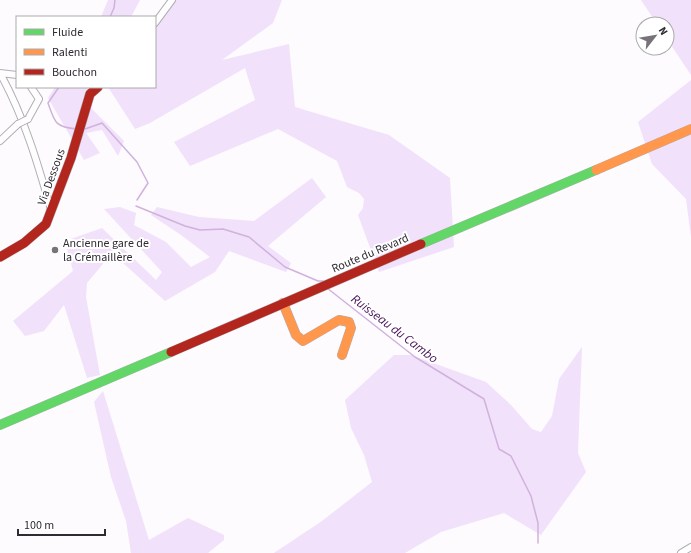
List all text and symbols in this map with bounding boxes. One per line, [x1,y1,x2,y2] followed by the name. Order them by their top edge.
[16,16,156,88] legend
[635,16,675,56] north arrow
[52,24,83,41] text: Fluide
[655,24,671,38] text: N
[52,44,87,61] text: Ralenti
[52,64,97,81] text: Bouchon
[33,147,70,208] street label: Via Dessous
[329,230,411,277] street label: Route du Revard
[63,235,149,266] place label: Ancienne gare de la Crémaillère
[50,245,60,255] marker: Ancienne gare de la Crémaillère
[347,290,442,368] water label: Ruisseau du Cambo
[18,511,105,537] scale bar
[24,517,54,534] text: 100 m

